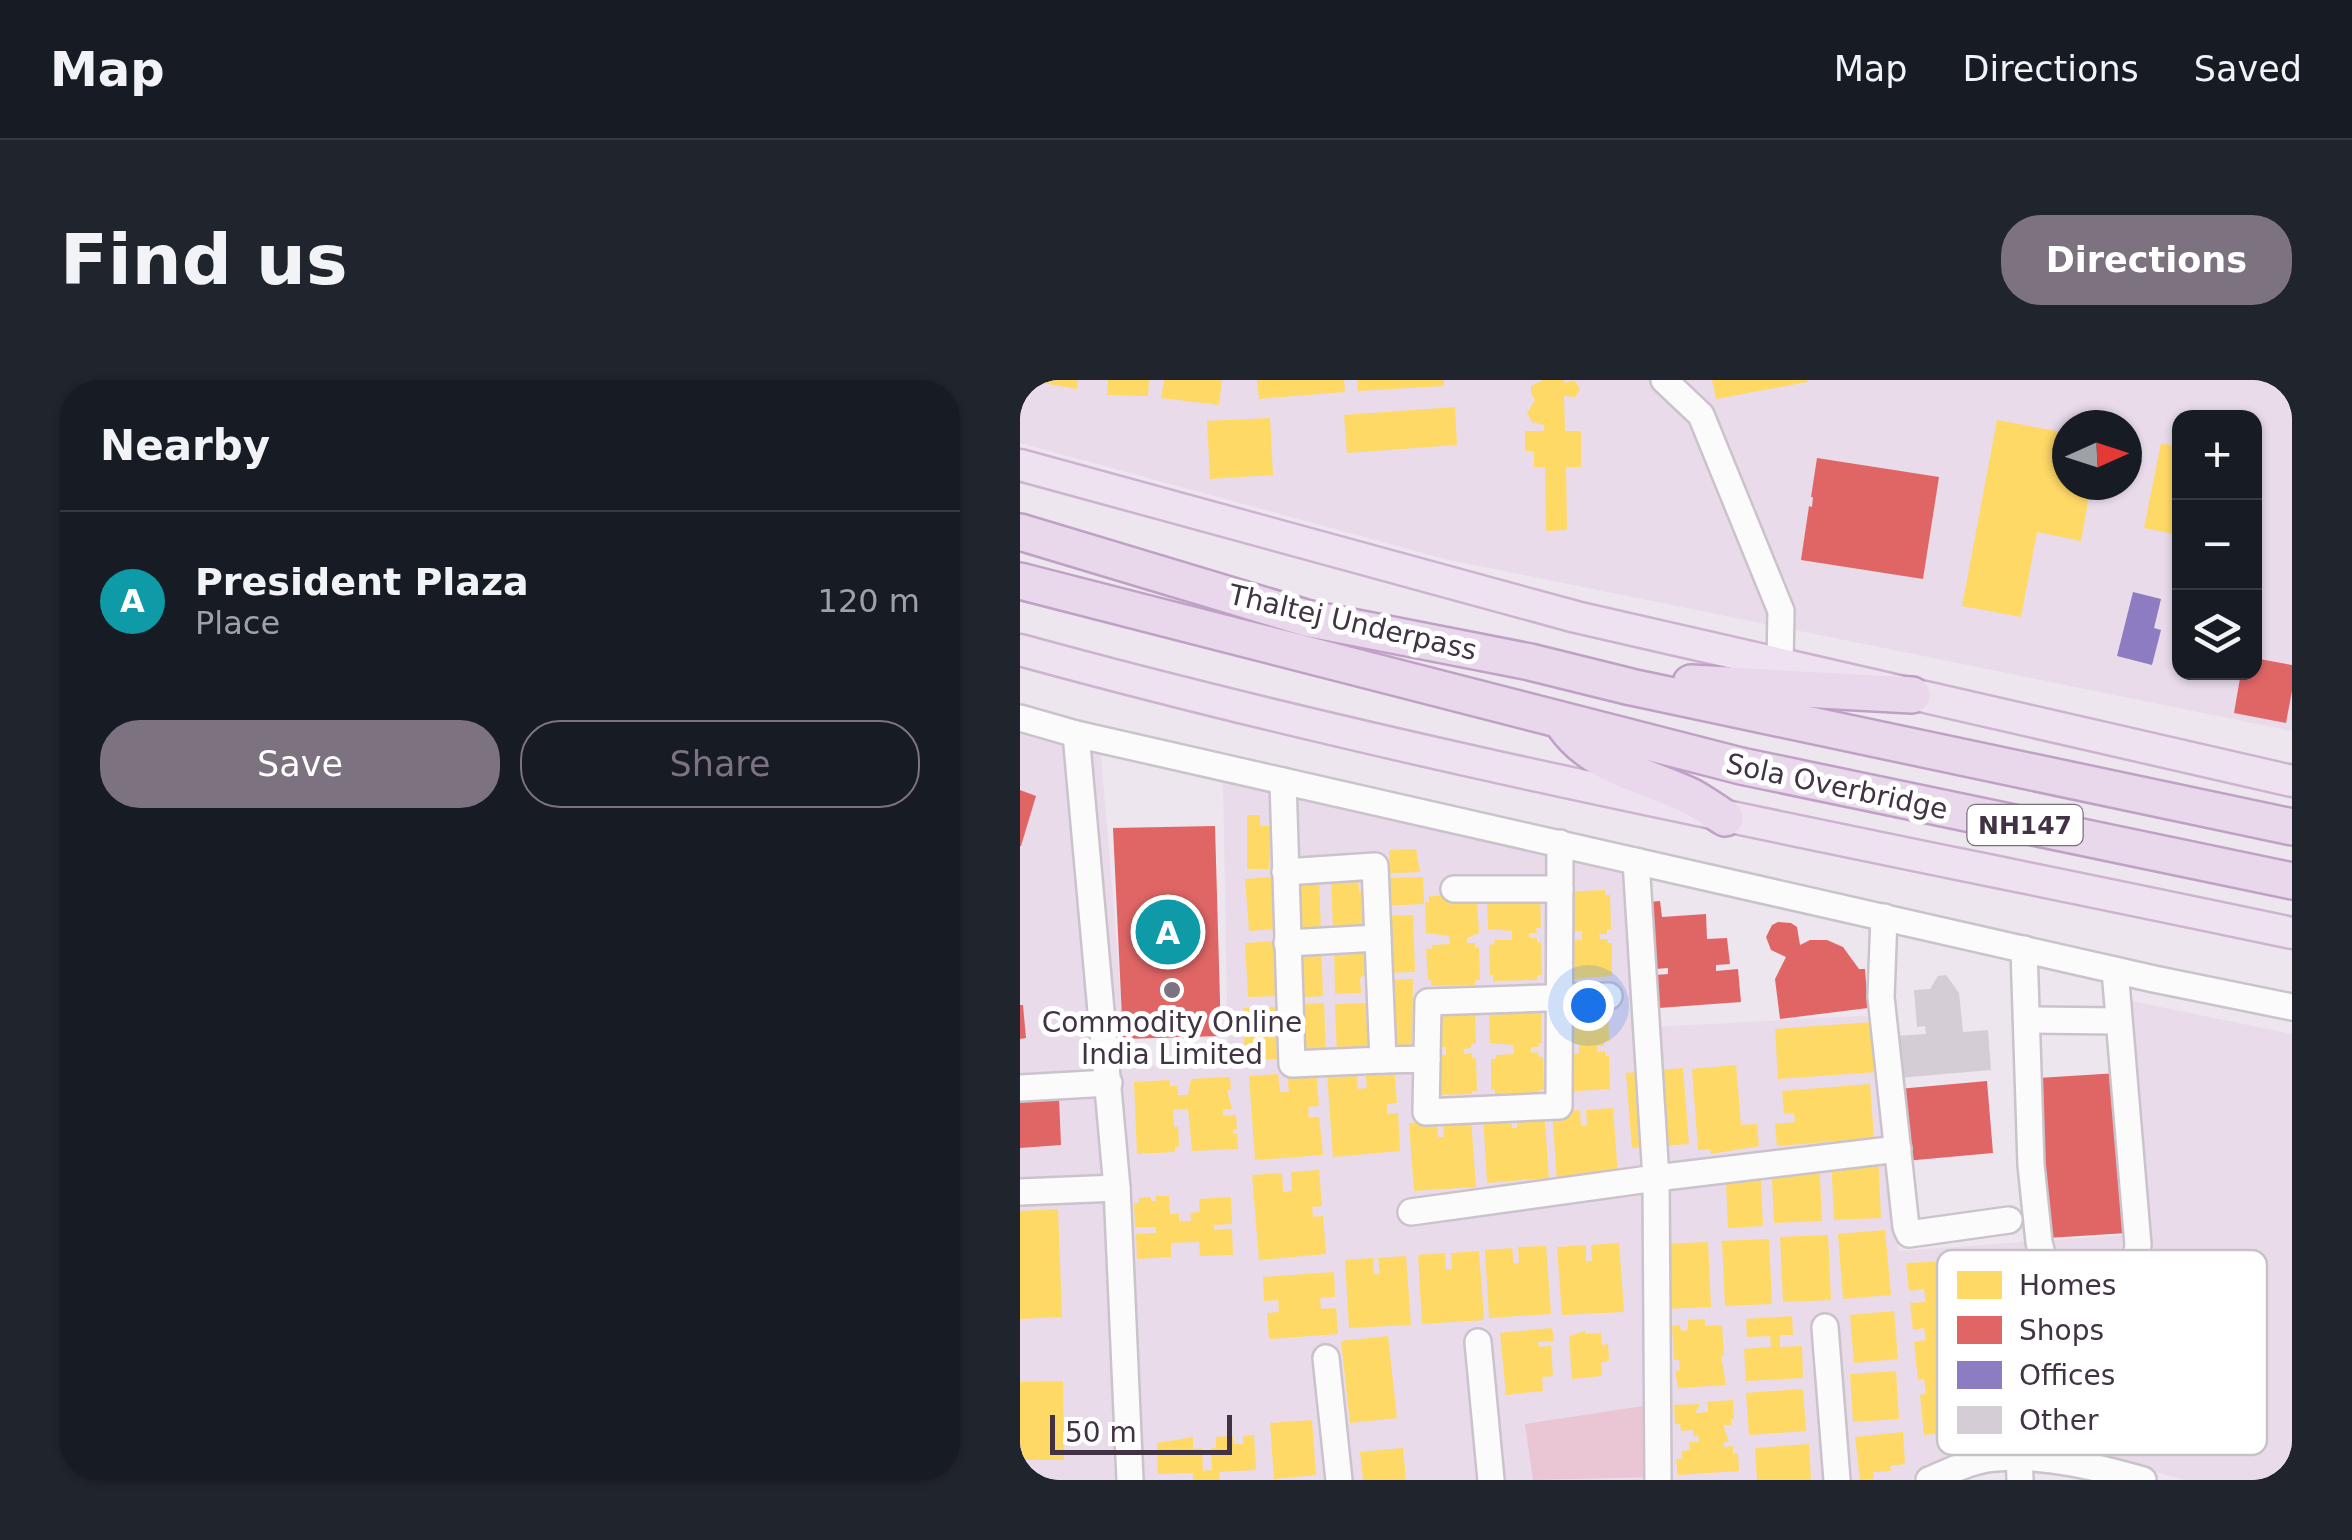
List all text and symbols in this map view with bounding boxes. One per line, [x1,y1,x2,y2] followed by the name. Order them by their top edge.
[50,41,165,97] text: Map
[1834,49,1908,89] text: Map
[1963,49,2139,89] text: Directions
[2194,49,2302,89] text: Saved
[2001,215,2292,305] button: Directions
[60,219,348,301] text: Find us
[2052,410,2142,500] north arrow
[2172,410,2262,680] map controls
[2172,410,2262,500] button: +
[100,421,270,470] text: Nearby
[2172,500,2262,590] button: −
[195,560,529,604] text: President Plaza
[1225,578,1480,667] street label: Thaltej Underpass
[120,582,145,620] text: A
[818,582,920,620] text: 120 m
[2172,590,2262,680] button: layers
[195,604,280,642] text: Place
[100,720,500,808] button: Save
[520,720,920,808] button: Share
[1723,747,1951,826] street label: Sola Overbridge
[1968,805,2082,845] road number: NH147
[1136,894,1200,970] pin: A
[1161,979,1183,1001] marker: Commodity Online India Limited
[1563,980,1614,1031] your location
[1042,1006,1302,1071] place label: Commodity Online India Limited
[1937,1250,2267,1455] legend
[2019,1269,2116,1302] text: Homes
[2019,1314,2104,1347] text: Shops
[2019,1359,2115,1392] text: Offices
[2019,1404,2099,1437] text: Other
[1050,1410,1232,1454] scale bar
[1065,1416,1137,1449] text: 50 m

